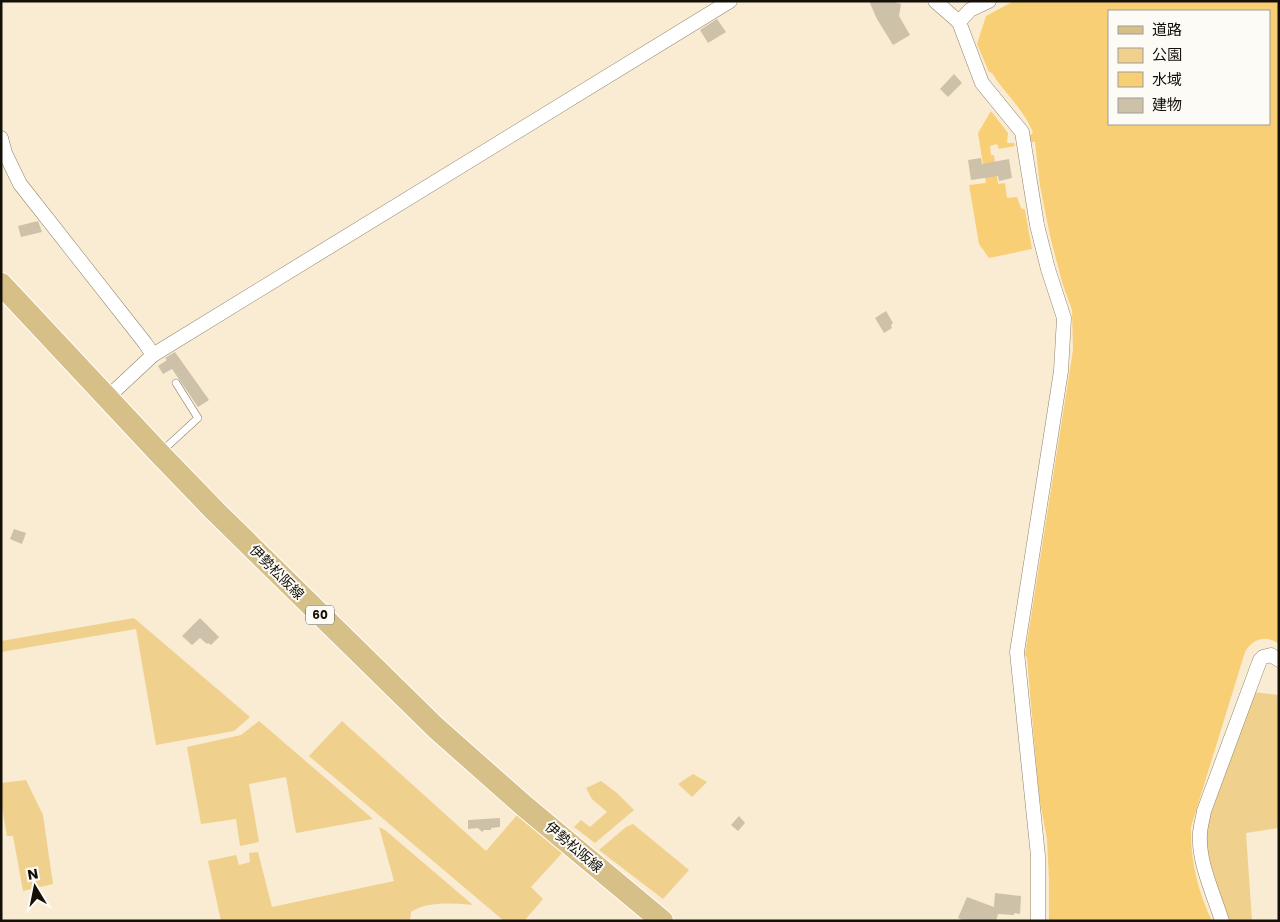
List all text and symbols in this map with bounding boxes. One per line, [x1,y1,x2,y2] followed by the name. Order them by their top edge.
[1108,10,1270,125] legend
[1152,19,1182,40] text: 道路
[1152,44,1182,65] text: 公園
[1152,69,1182,90] text: 水域
[1152,94,1182,115] text: 建物
[245,540,309,604] street label: 伊勢松阪線
[306,606,334,624] road number: 60
[541,817,607,877] street label: 伊勢松阪線
[10,862,60,912] north arrow
[26,863,40,885] text: N

